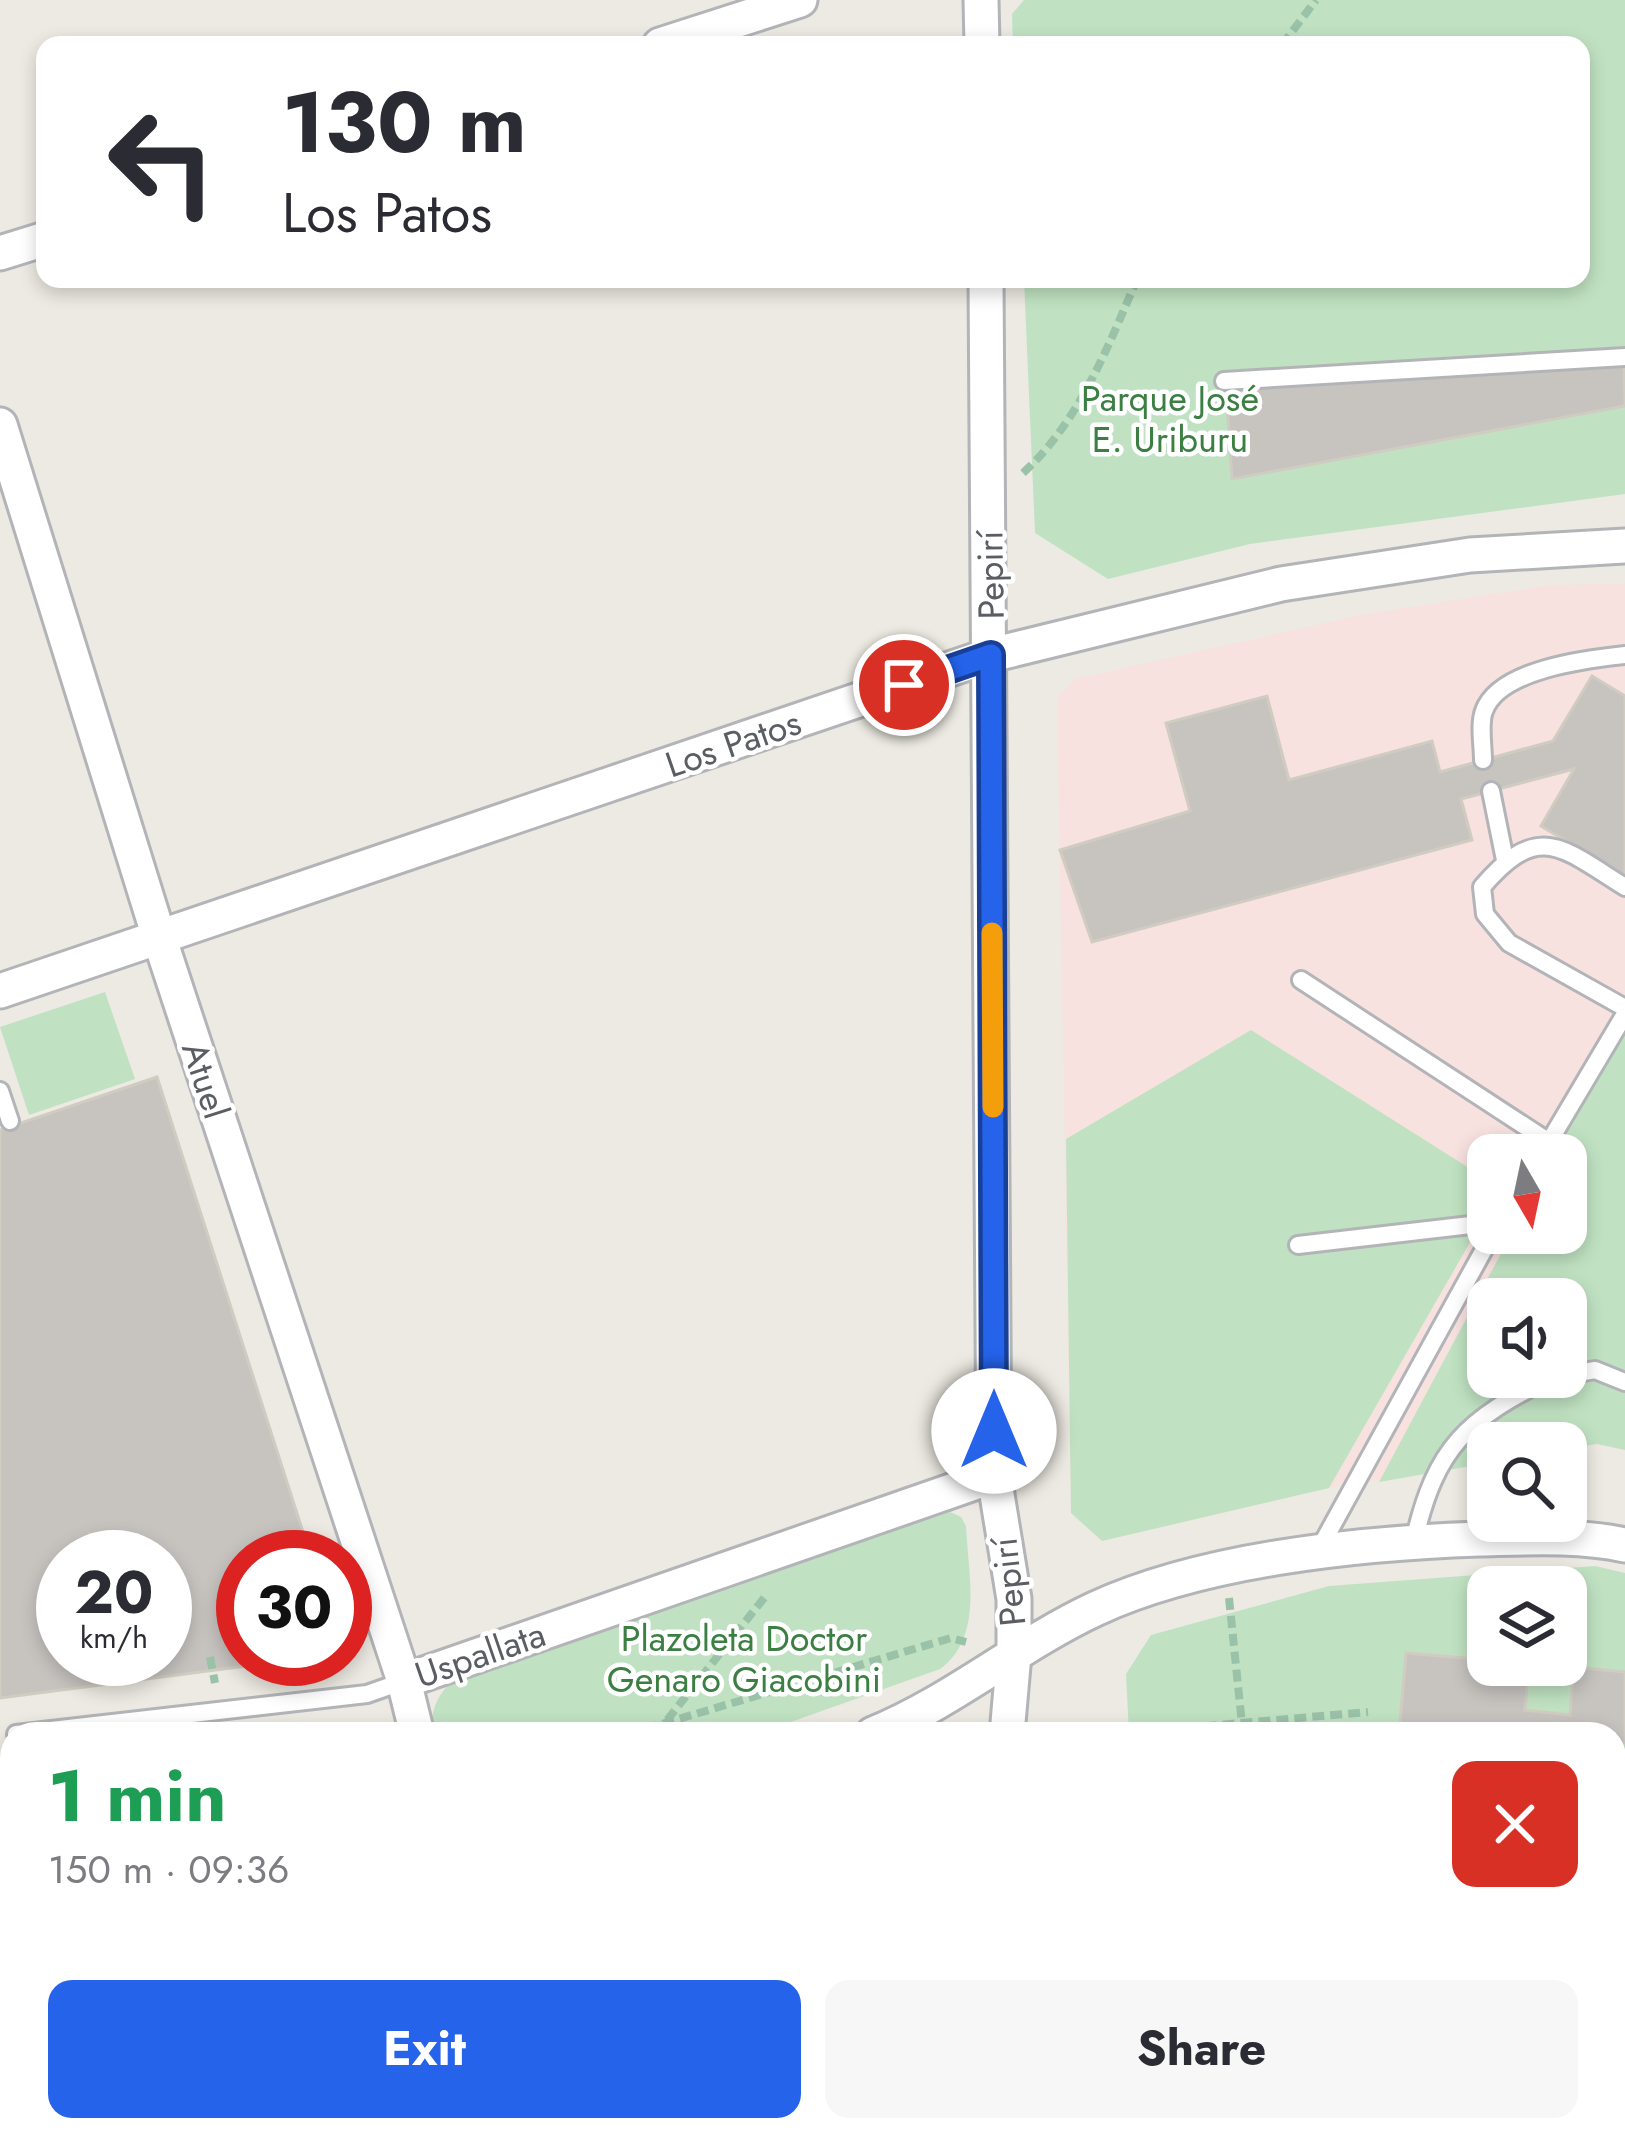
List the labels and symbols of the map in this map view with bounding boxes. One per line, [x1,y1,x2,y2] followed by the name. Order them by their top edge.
[1081,372,1259,465] park label: Parque José E. Uriburu
[963,529,1017,620] street label: Pepirí
[853,634,955,736] pin
[658,696,808,790] street label: Los Patos
[169,1035,243,1125] street label: Atuel
[1467,1134,1587,1254] north arrow
[931,1368,1057,1494] position arrow
[216,1530,372,1686] speed limit sign: 30
[977,1534,1038,1629] street label: Pepirí
[408,1607,552,1701] street label: Uspallata
[607,1612,881,1705] park label: Plazoleta Doctor Genaro Giacobini

